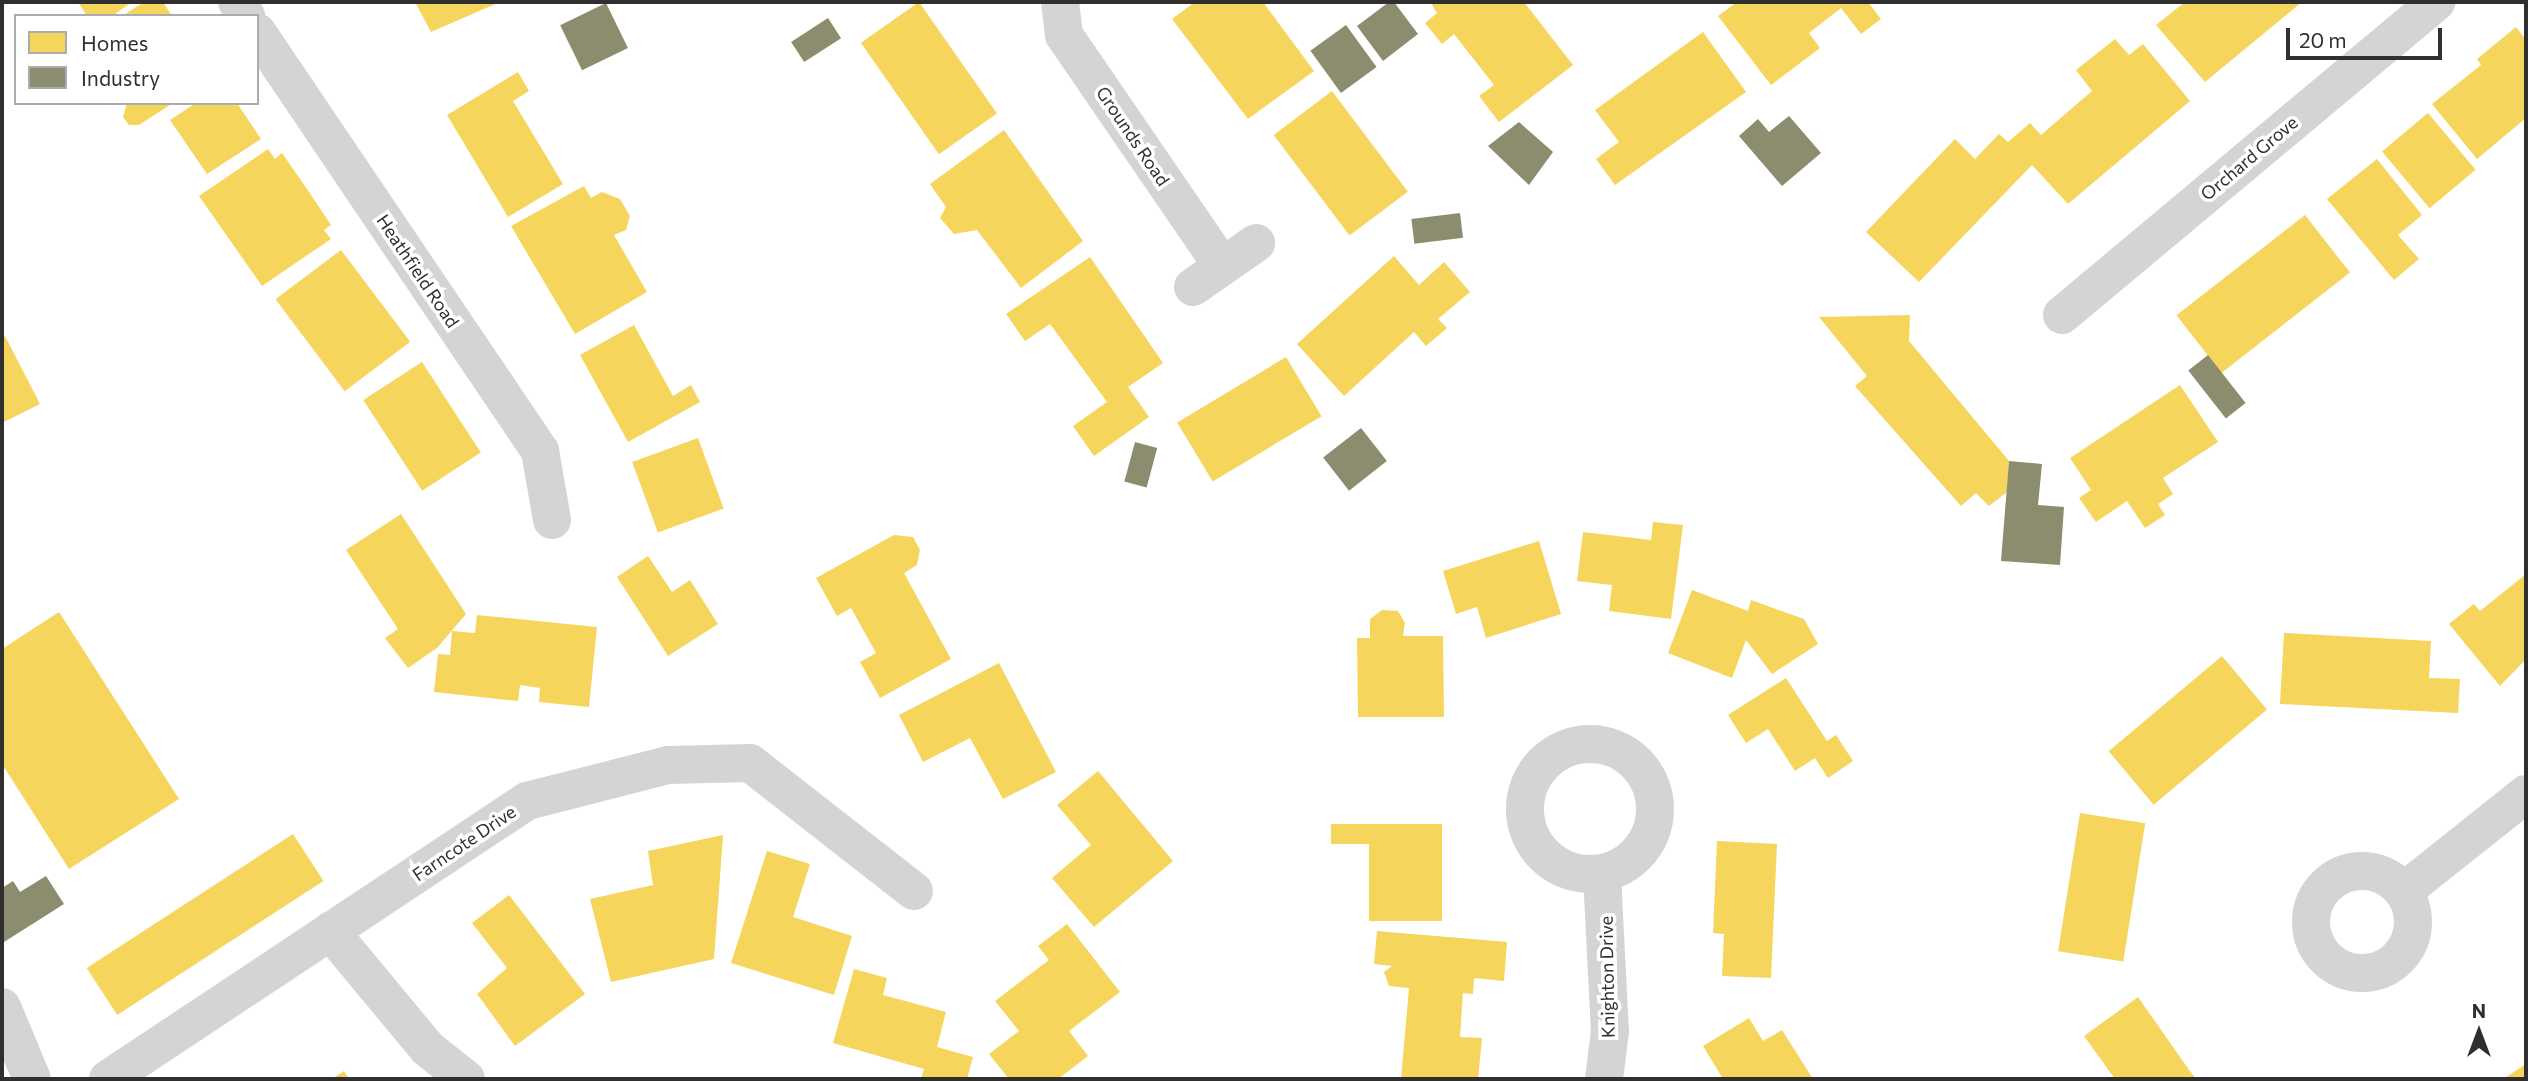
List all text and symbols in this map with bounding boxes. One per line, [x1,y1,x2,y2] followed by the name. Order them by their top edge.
[14,14,259,105] legend
[2290,14,2446,58] scale bar
[2299,27,2347,52] text: 20 m
[81,30,148,55] text: Homes
[81,65,160,90] text: Industry
[1092,82,1174,190] street label: Grounds Road
[2196,111,2302,205] street label: Orchard Grove
[372,210,464,332] street label: Heathfield Road
[408,800,520,886] street label: Farncote Drive
[1595,916,1619,1038] street label: Knighton Drive
[2444,997,2514,1067] north arrow
[2472,999,2486,1022] text: N

